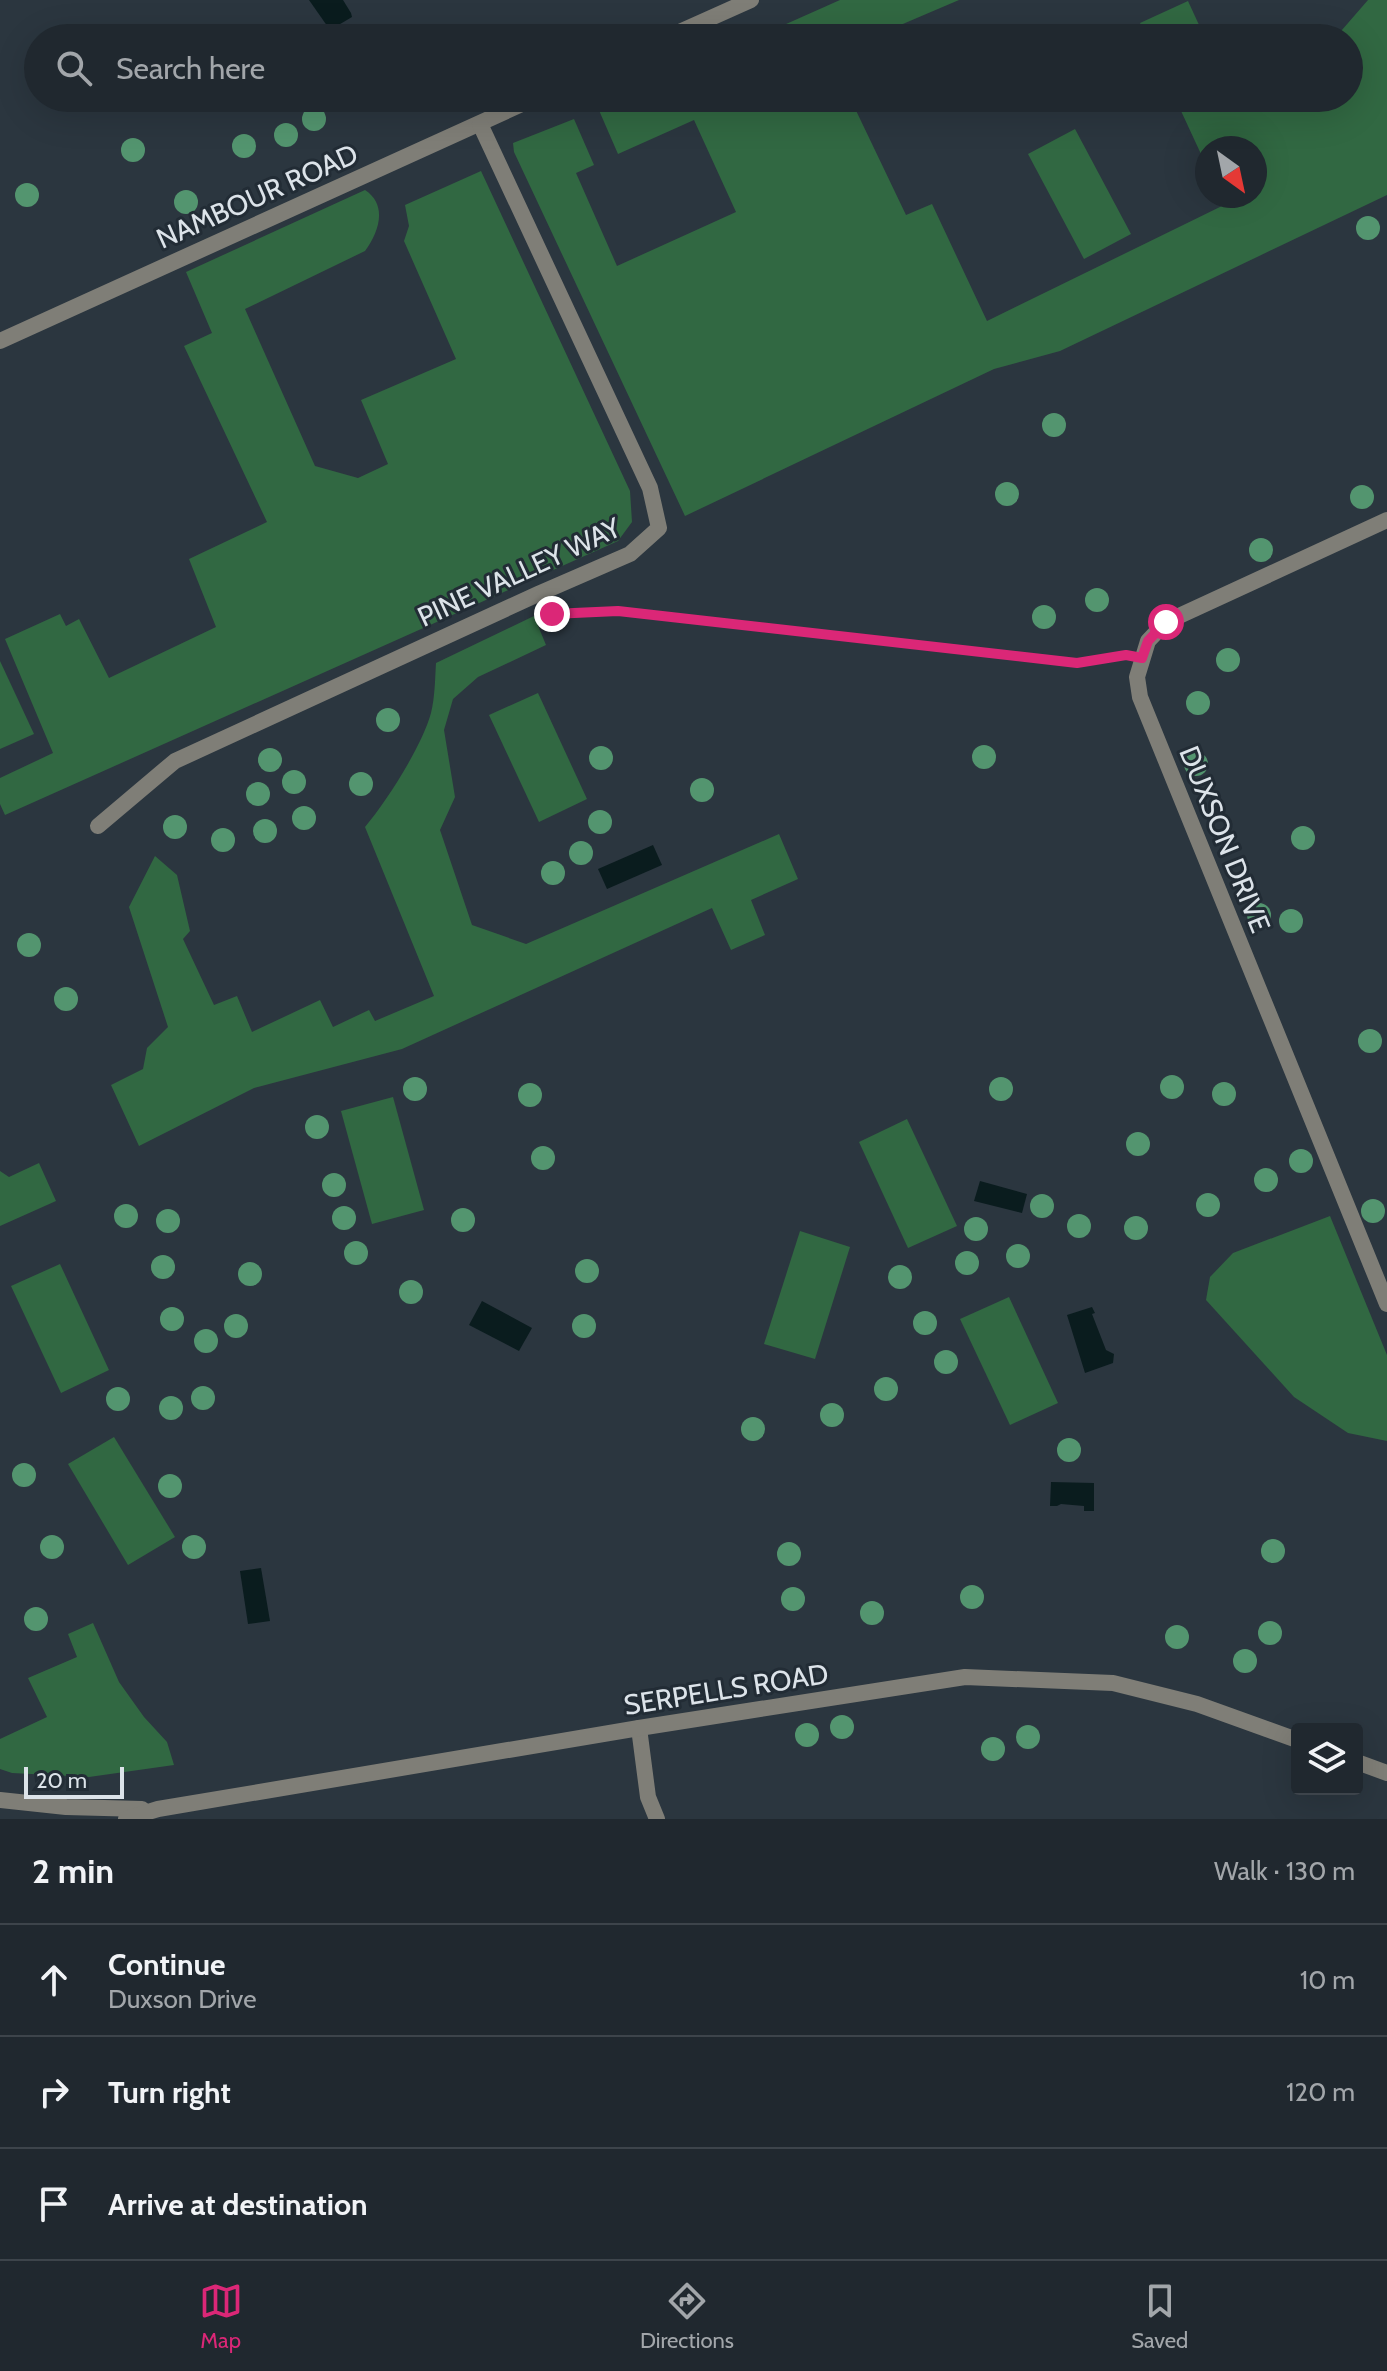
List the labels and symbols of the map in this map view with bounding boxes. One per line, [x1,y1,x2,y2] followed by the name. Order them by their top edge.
[151,136,363,256] street label: NAMBOUR ROAD
[1195,136,1267,208] north arrow
[412,510,627,634] street label: PINE VALLEY WAY
[534,596,570,632] route end
[1148,604,1184,640] route start
[1172,741,1278,937] street label: DUXSON DRIVE
[621,1656,831,1722] street label: SERPELLS ROAD
[24,1763,124,1799] scale bar

